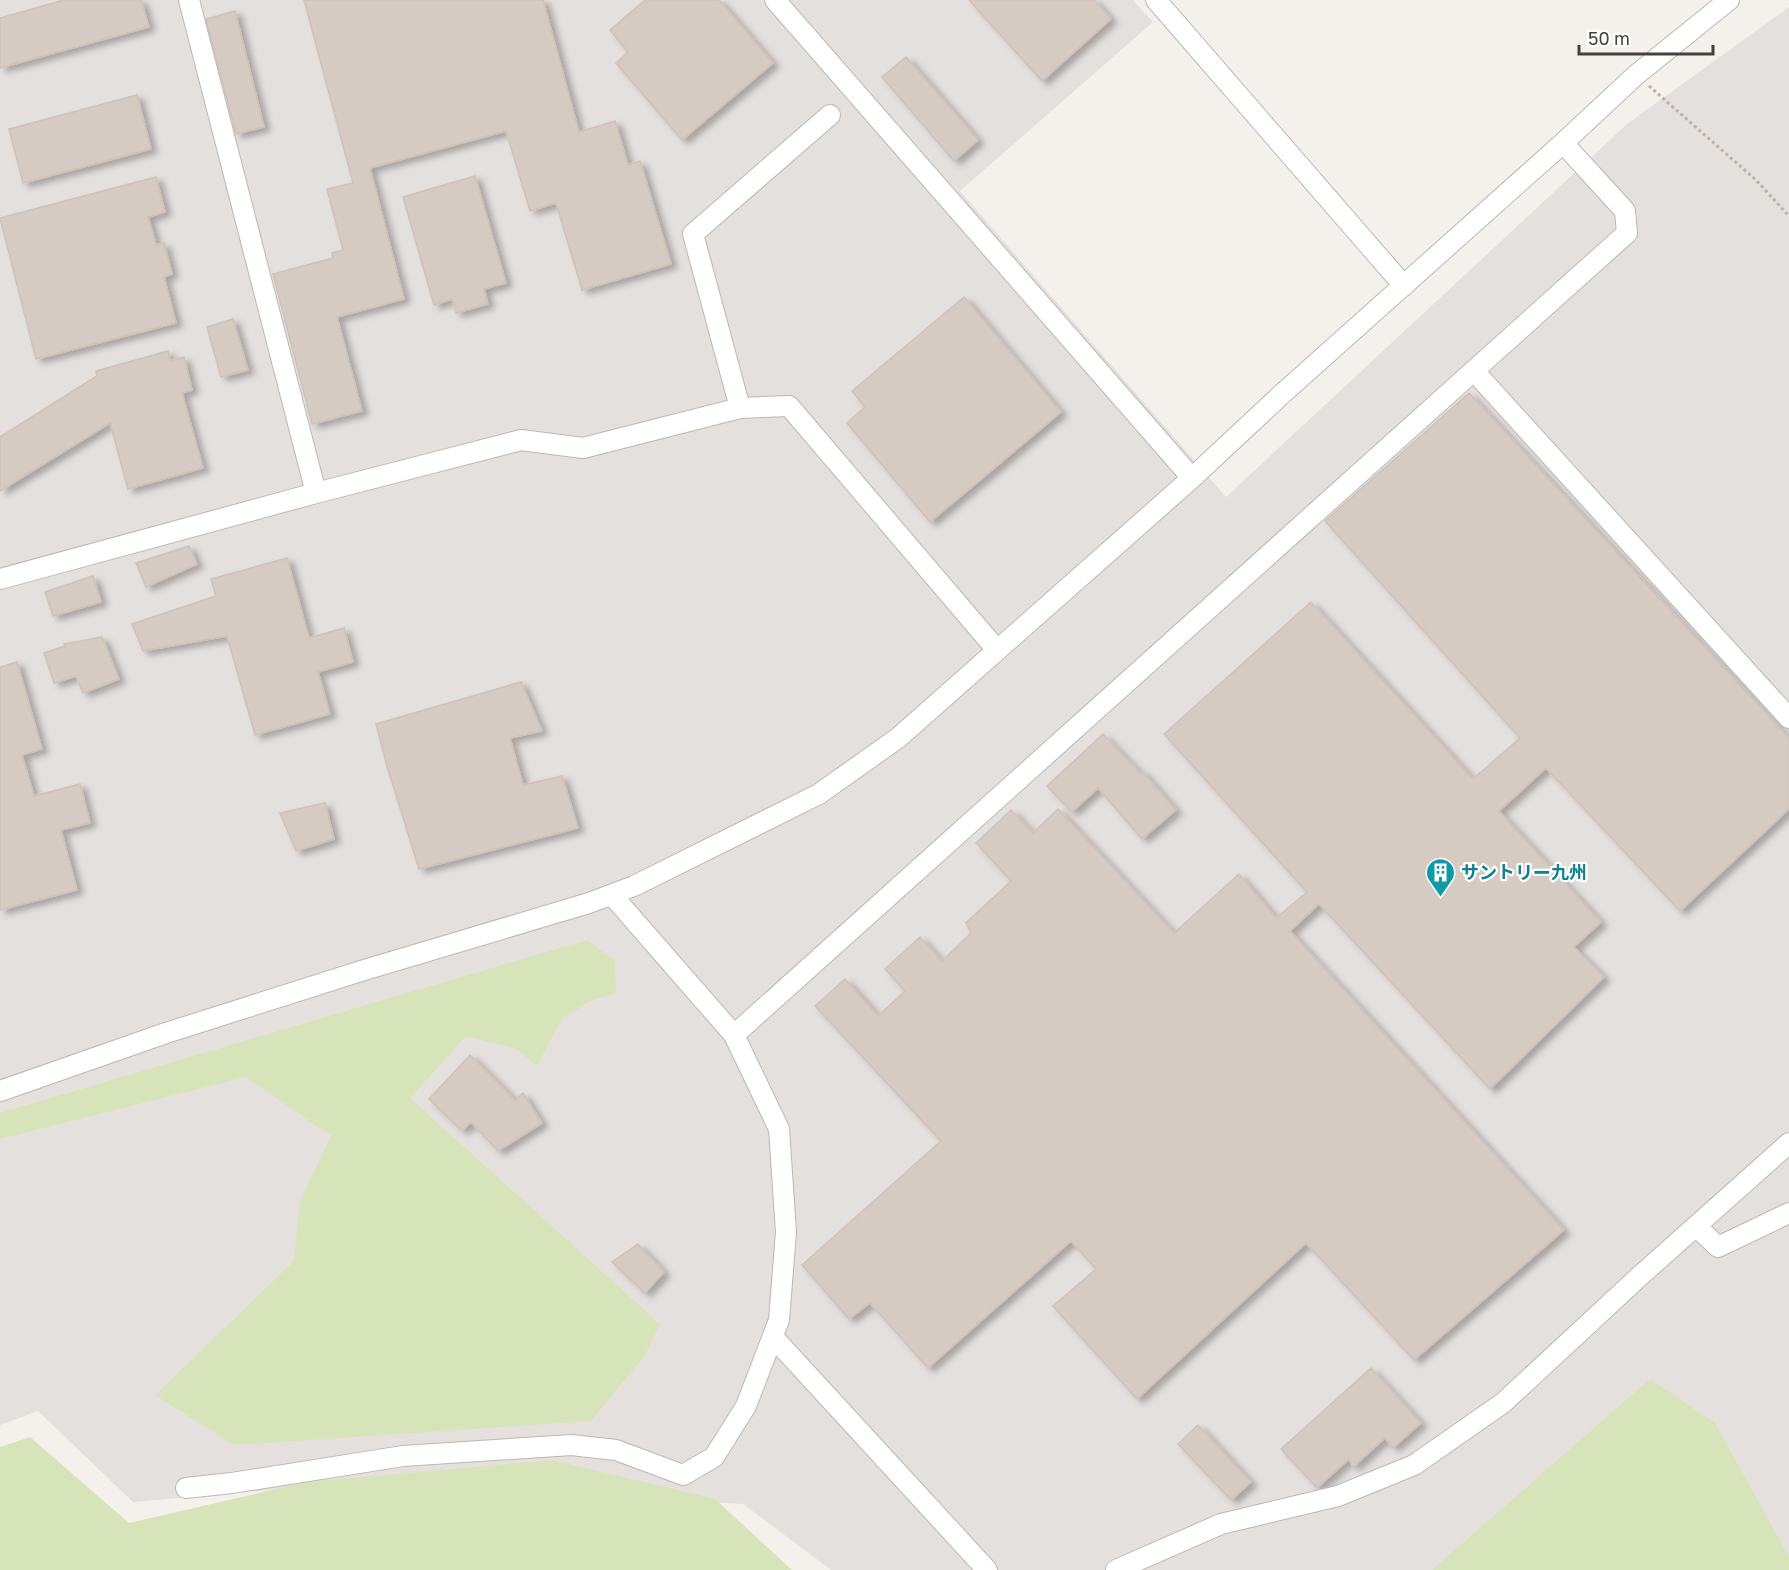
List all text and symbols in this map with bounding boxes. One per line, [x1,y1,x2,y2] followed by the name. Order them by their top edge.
[1579,18,1712,56] scale bar
[1588,27,1630,49] text: 50 m
[1424,856,1456,898] building icon: サントリー九州
[1461,861,1587,883] place label: サントリー九州

